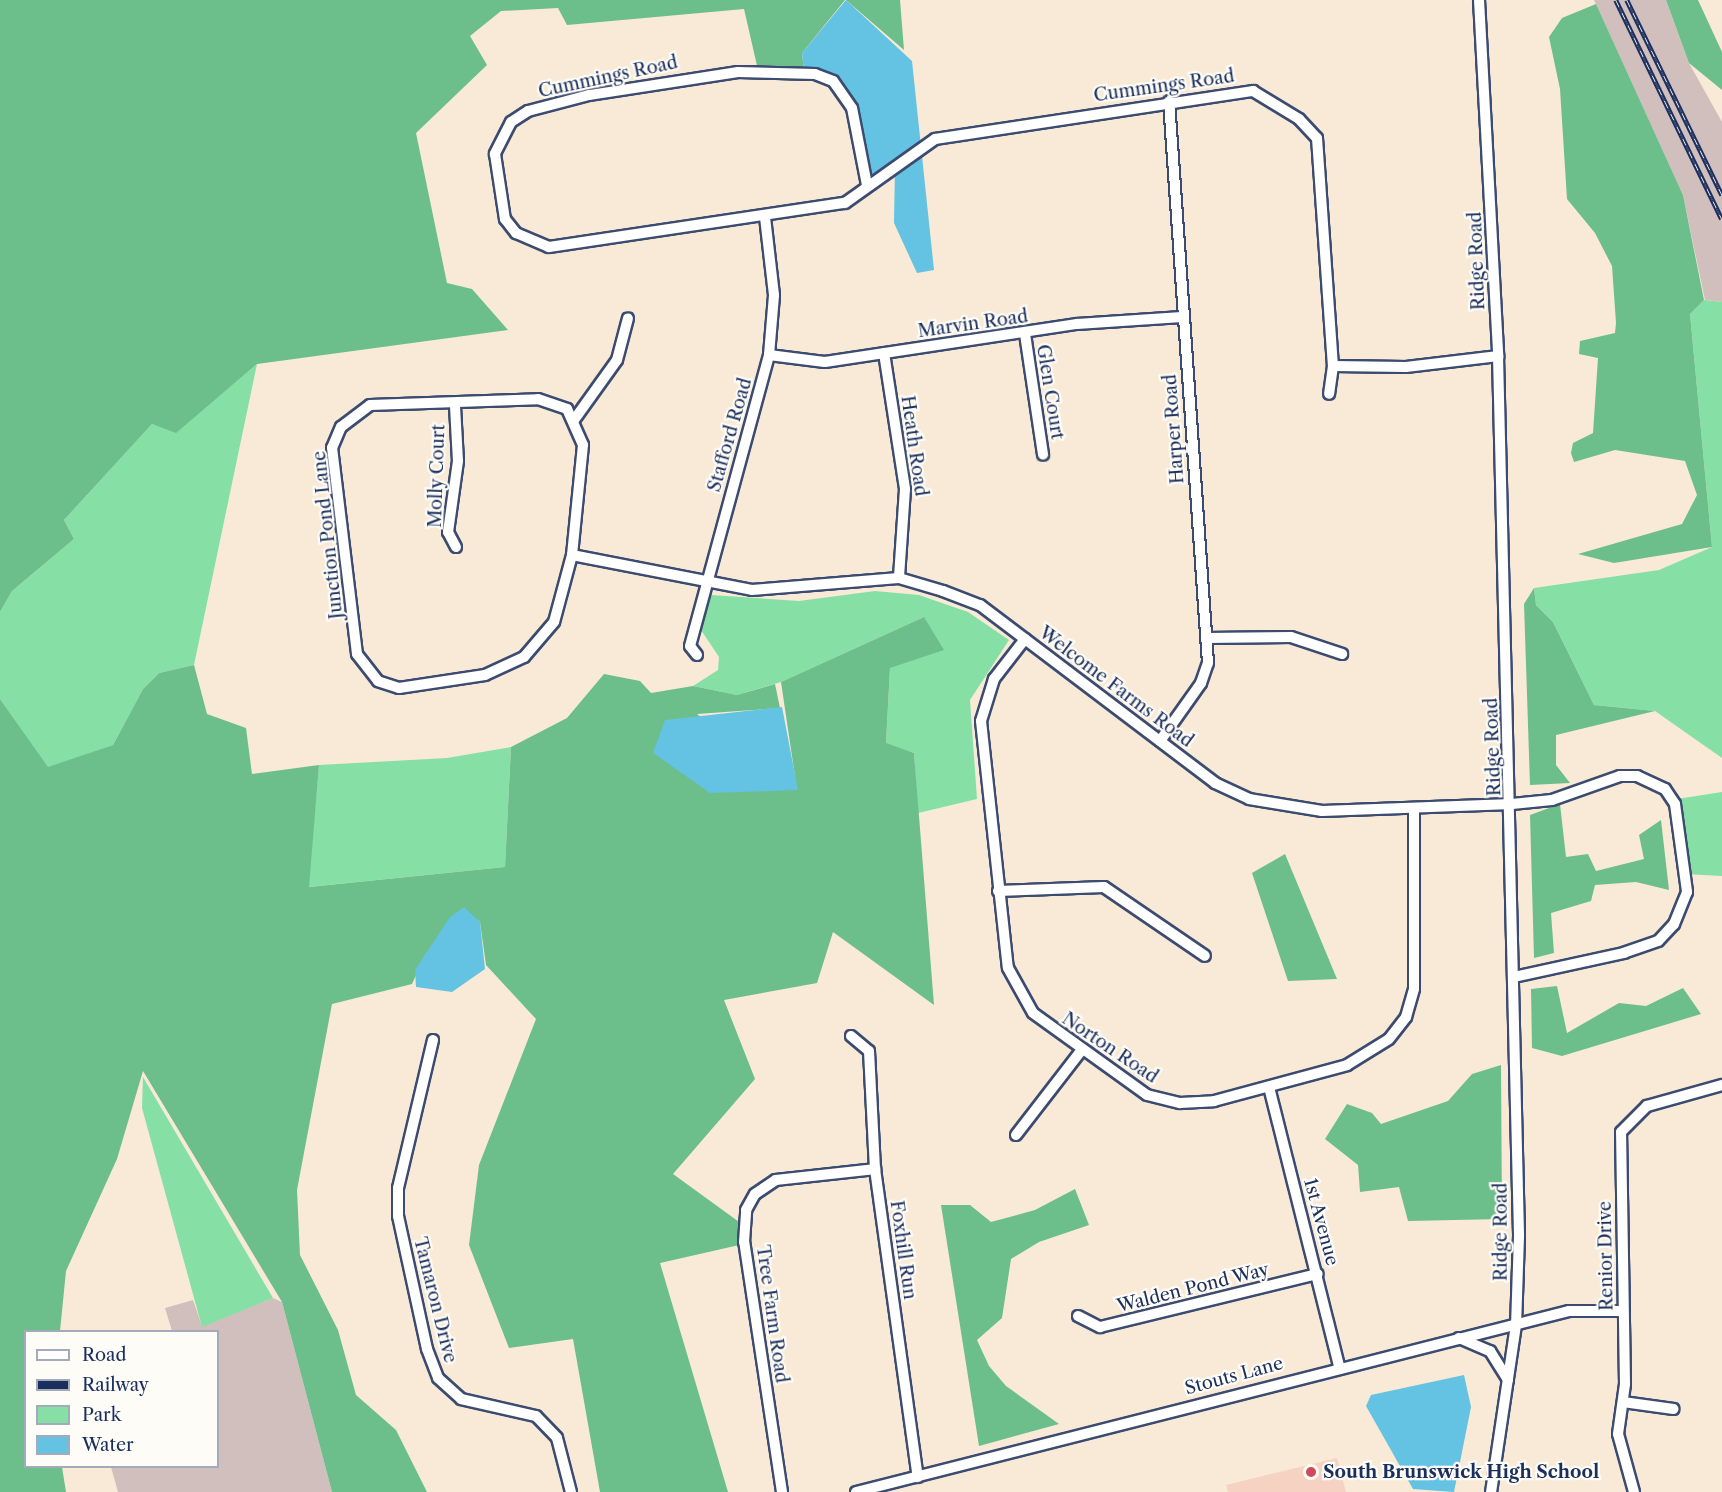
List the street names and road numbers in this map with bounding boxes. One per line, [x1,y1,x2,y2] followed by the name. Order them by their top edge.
[536,52,680,102] street label: Cummings Road
[1092,65,1236,107] street label: Cummings Road
[1464,211,1490,311] street label: Ridge Road
[917,306,1029,342] street label: Marvin Road
[1032,343,1068,441] street label: Glen Court
[1159,373,1189,485] street label: Harper Road
[703,376,757,494] street label: Stafford Road
[896,394,932,498] street label: Heath Road
[424,424,450,528] street label: Molly Court
[308,450,348,620] street label: Junction Pond Lane
[1035,622,1197,752] street label: Welcome Farms Road
[1480,697,1506,797] street label: Ridge Road
[1058,1008,1162,1088] street label: Norton Road
[1299,1176,1343,1268] street label: 1st Avenue
[1490,1183,1512,1281] street label: Ridge Road
[885,1199,921,1301] street label: Foxhill Run
[1594,1201,1618,1311] street label: Renior Drive
[409,1235,461,1365] street label: Tamaron Drive
[752,1244,792,1384] street label: Tree Farm Road
[1114,1259,1272,1317] street label: Walden Pond Way
[1182,1353,1286,1399] street label: Stouts Lane

